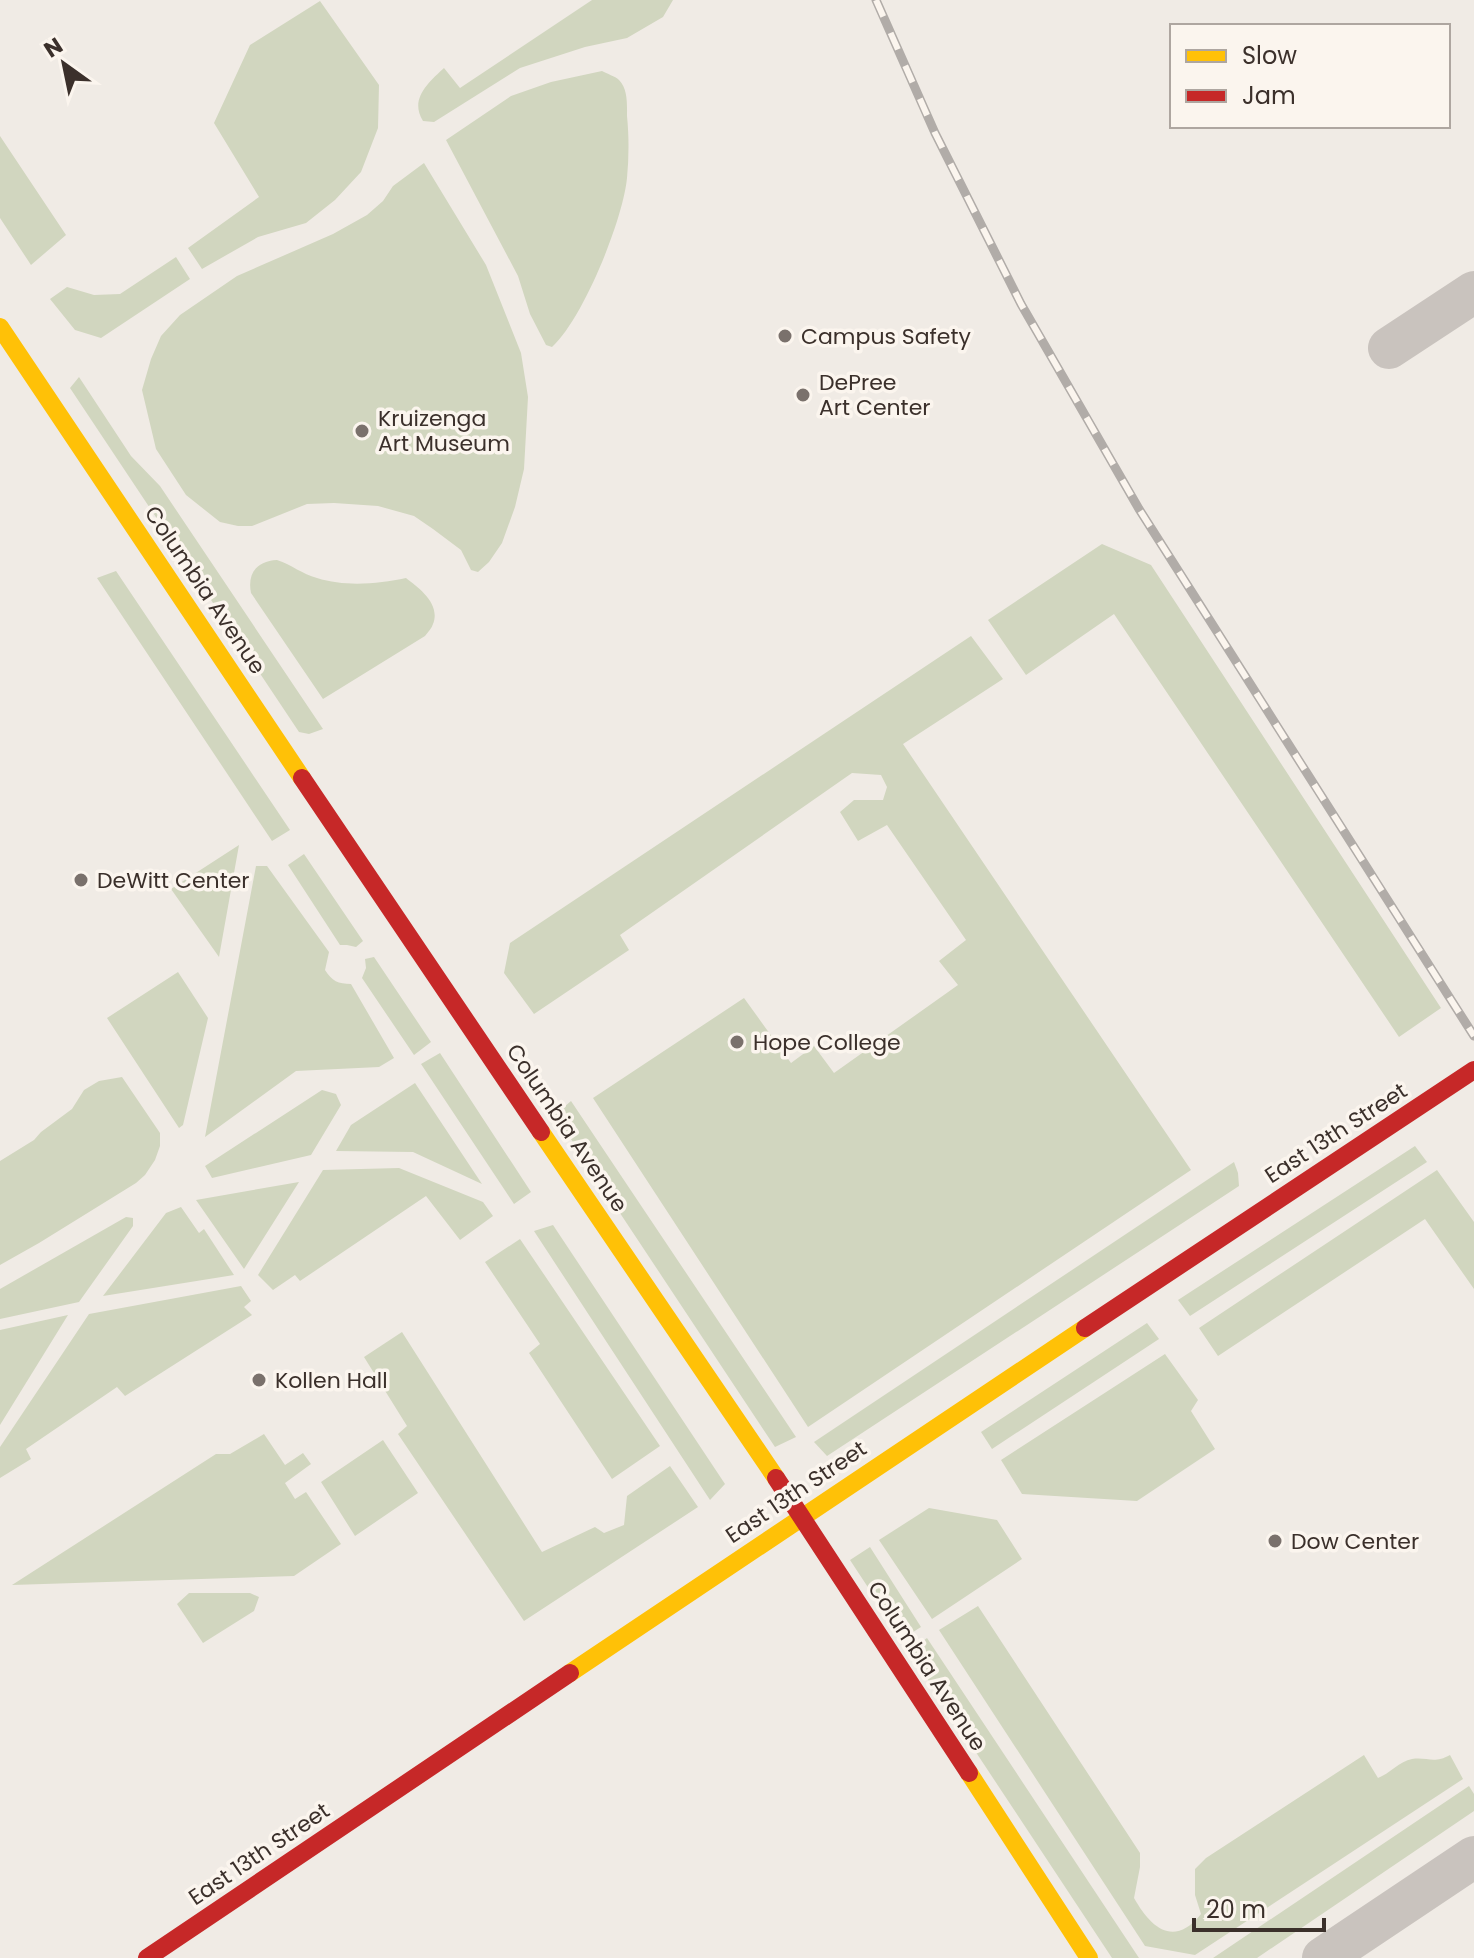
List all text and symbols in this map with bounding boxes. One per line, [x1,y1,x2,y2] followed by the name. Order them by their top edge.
[24,24,104,104] north arrow
[1170,24,1450,128] legend
[38,30,69,65] text: N
[1242,39,1297,72] text: Slow
[1242,79,1296,112] text: Jam
[801,321,971,352] place label: Campus Safety
[776,327,794,345] marker: Campus Safety
[819,367,930,423] place label: DePree Art Center
[794,386,812,404] marker: DePree Art Center
[378,403,510,459] place label: Kruizenga Art Museum
[353,422,371,440] marker: Kruizenga Art Museum
[137,500,273,680] street label: Columbia Avenue
[97,865,250,896] place label: DeWitt Center
[72,871,90,889] marker: DeWitt Center
[753,1027,901,1058] place label: Hope College
[728,1033,746,1051] marker: Hope College
[499,1038,635,1218] street label: Columbia Avenue
[1259,1075,1413,1191] street label: East 13th Street
[275,1365,388,1396] place label: Kollen Hall
[250,1371,268,1389] marker: Kollen Hall
[719,1433,873,1551] street label: East 13th Street
[1291,1526,1419,1557] place label: Dow Center
[1266,1532,1284,1550] marker: Dow Center
[860,1575,994,1757] street label: Columbia Avenue
[182,1795,336,1913] street label: East 13th Street
[1194,1882,1324,1932] scale bar
[1206,1893,1266,1926] text: 20 m

